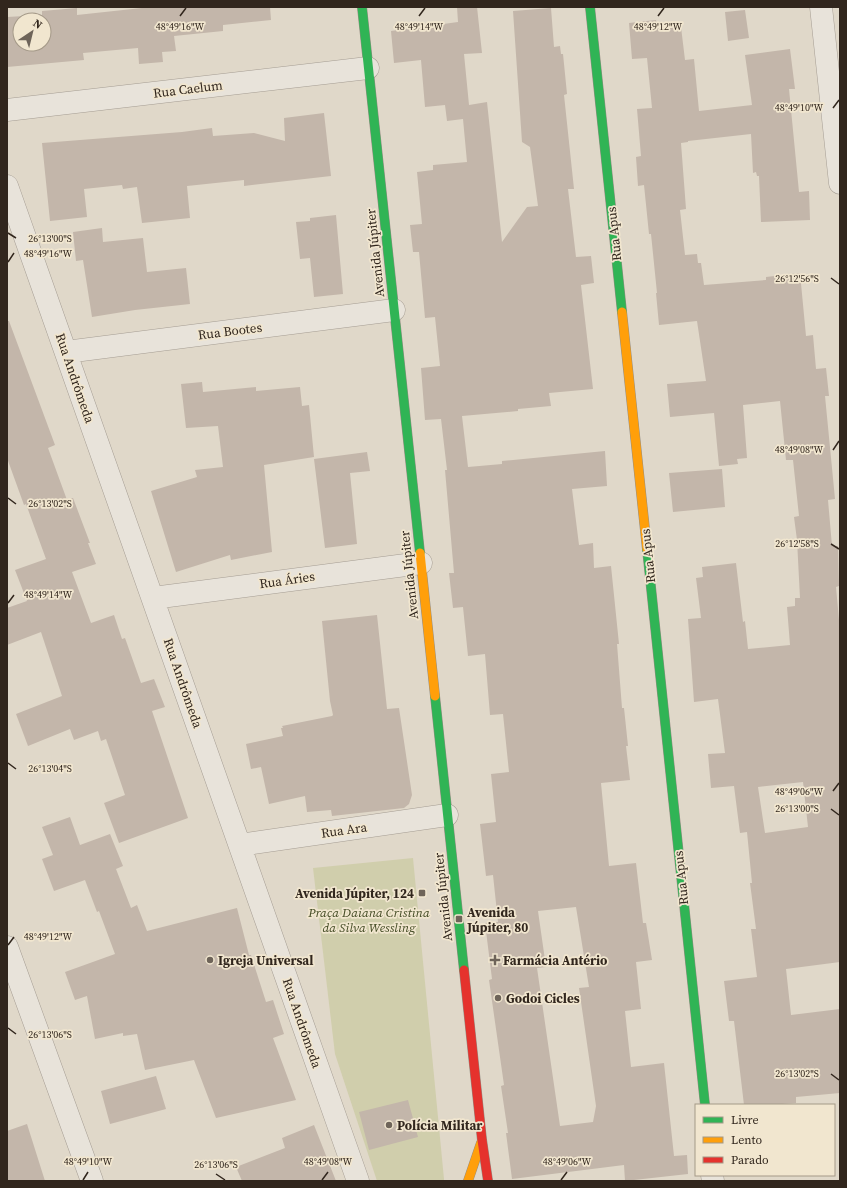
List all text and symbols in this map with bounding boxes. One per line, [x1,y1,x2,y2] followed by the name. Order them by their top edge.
[12,12,52,52] north arrow
[30,16,45,33] text: N
[156,20,205,33] text: 48°49'16"W
[395,20,444,33] text: 48°49'14"W
[634,20,683,33] text: 48°49'12"W
[152,76,224,102] street label: Rua Caelum
[775,101,824,114] text: 48°49'10"W
[603,206,625,262] street label: Rua Apus
[362,207,388,298] street label: Avenida Júpiter
[28,232,72,245] text: 26°13'00"S
[24,247,73,260] text: 48°49'16"W
[775,272,819,285] text: 26°12'56"S
[197,319,263,343] street label: Rua Bootes
[52,331,98,426] street label: Rua Andrômeda
[775,443,824,456] text: 48°49'08"W
[28,497,72,510] text: 26°13'02"S
[637,528,659,584] street label: Rua Apus
[396,529,422,620] street label: Avenida Júpiter
[775,537,819,550] text: 26°12'58"S
[258,568,316,592] street label: Rua Áries
[24,588,73,601] text: 48°49'14"W
[160,636,206,731] street label: Rua Andrômeda
[28,762,72,775] text: 26°13'04"S
[775,785,824,798] text: 48°49'06"W
[775,802,819,815] text: 26°13'00"S
[320,818,368,842] street label: Rua Ara
[670,850,692,906] street label: Rua Apus
[430,851,456,942] street label: Avenida Júpiter
[295,885,414,902] place label: Avenida Júpiter, 124
[417,888,427,898] marker: Avenida Júpiter, 124
[307,904,430,936] park label: Praça Daiana Cristina da Silva Wessling
[466,904,528,936] place label: Avenida Júpiter, 80
[454,914,464,924] marker: Avenida Júpiter, 80
[24,930,73,943] text: 48°49'12"W
[218,952,313,969] place label: Igreja Universal
[503,952,607,969] place label: Farmácia Antério
[205,955,215,965] marker: Igreja Universal
[490,955,500,965] marker: Farmácia Antério
[279,976,325,1071] street label: Rua Andrômeda
[506,990,580,1007] place label: Godoi Cicles
[493,993,503,1003] marker: Godoi Cicles
[28,1028,72,1041] text: 26°13'06"S
[775,1067,819,1080] text: 26°13'02"S
[695,1104,835,1176] legend
[731,1112,759,1128] text: Livre
[397,1117,483,1134] place label: Polícia Militar
[384,1120,394,1130] marker: Polícia Militar
[731,1132,762,1148] text: Lento
[731,1152,769,1168] text: Parado
[64,1155,113,1168] text: 48°49'10"W
[304,1155,353,1168] text: 48°49'08"W
[543,1155,592,1168] text: 48°49'06"W
[194,1158,238,1171] text: 26°13'06"S

